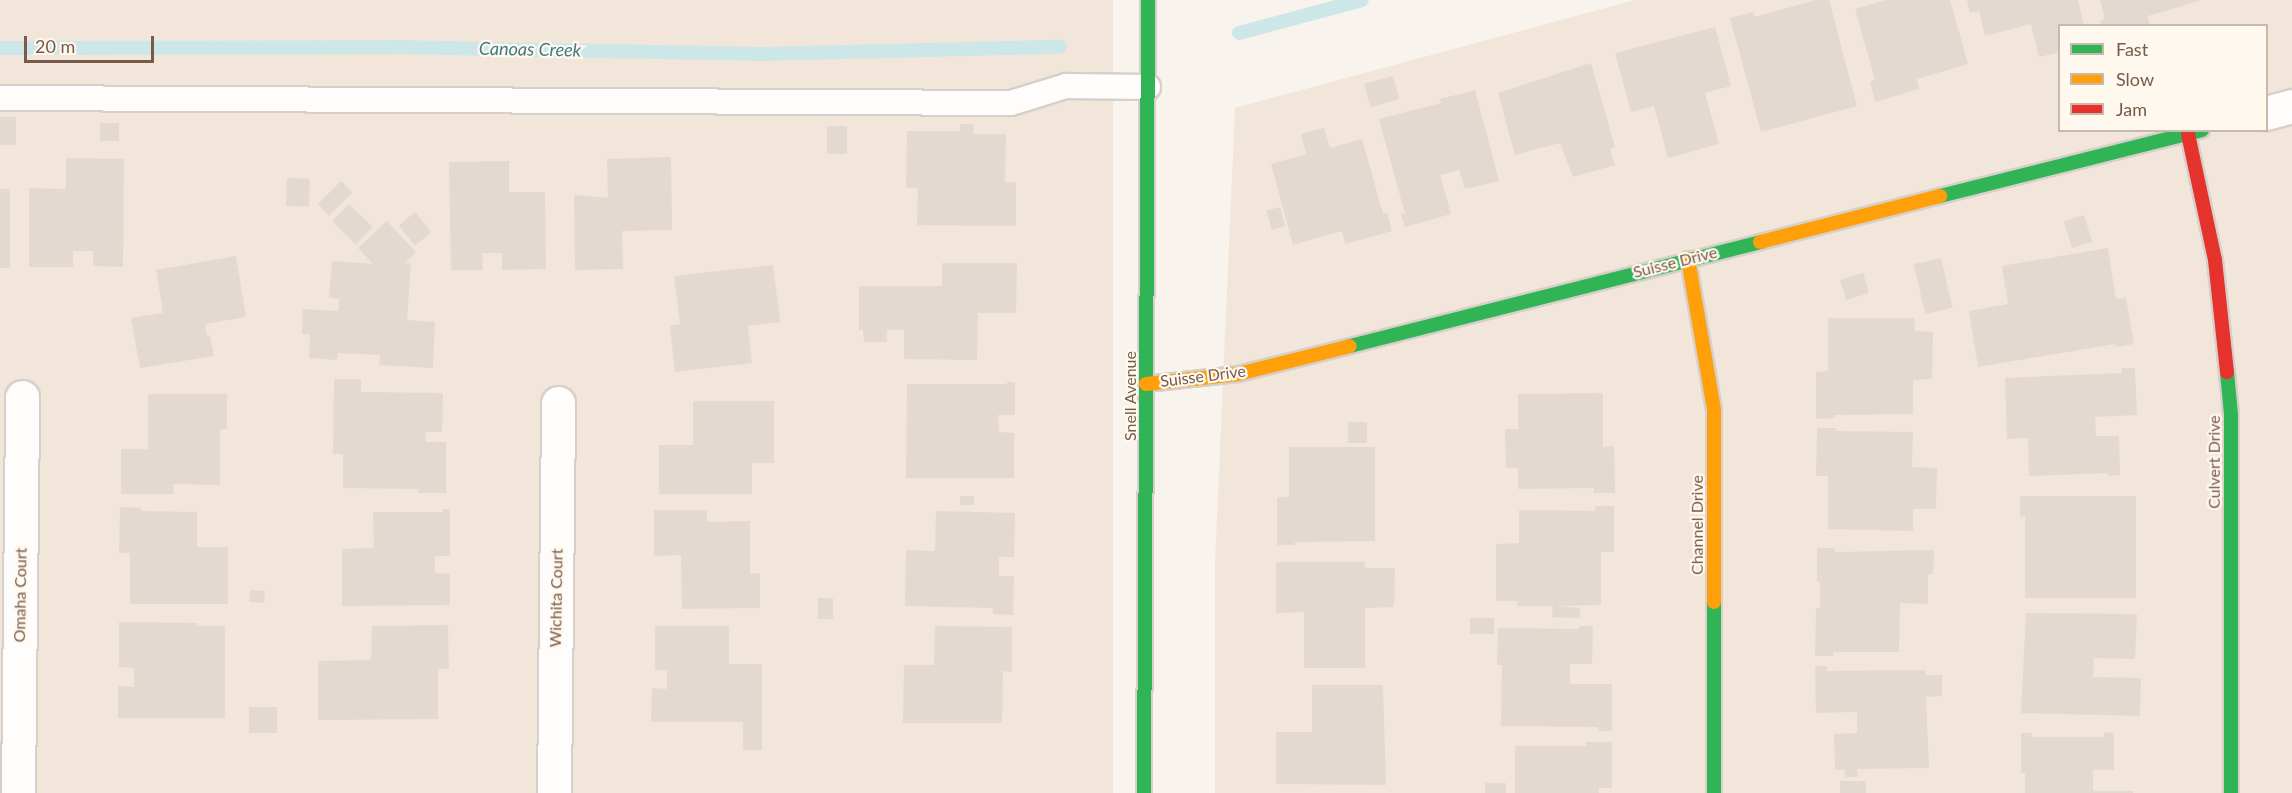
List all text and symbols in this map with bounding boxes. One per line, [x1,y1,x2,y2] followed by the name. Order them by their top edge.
[27,24,158,62] scale bar
[2058,24,2268,132] legend
[35,35,75,57] text: 20 m
[479,37,581,61] water label: Canoas Creek
[2116,38,2148,60] text: Fast
[2116,68,2154,90] text: Slow
[2116,98,2147,120] text: Jam
[1631,242,1719,282] street label: Suisse Drive
[1120,351,1140,441] street label: Snell Avenue
[1159,361,1247,391] street label: Suisse Drive
[2204,415,2224,509] street label: Culvert Drive
[1687,475,1707,575] street label: Channel Drive
[10,547,30,643] street label: Omaha Court
[546,549,566,647] street label: Wichita Court

